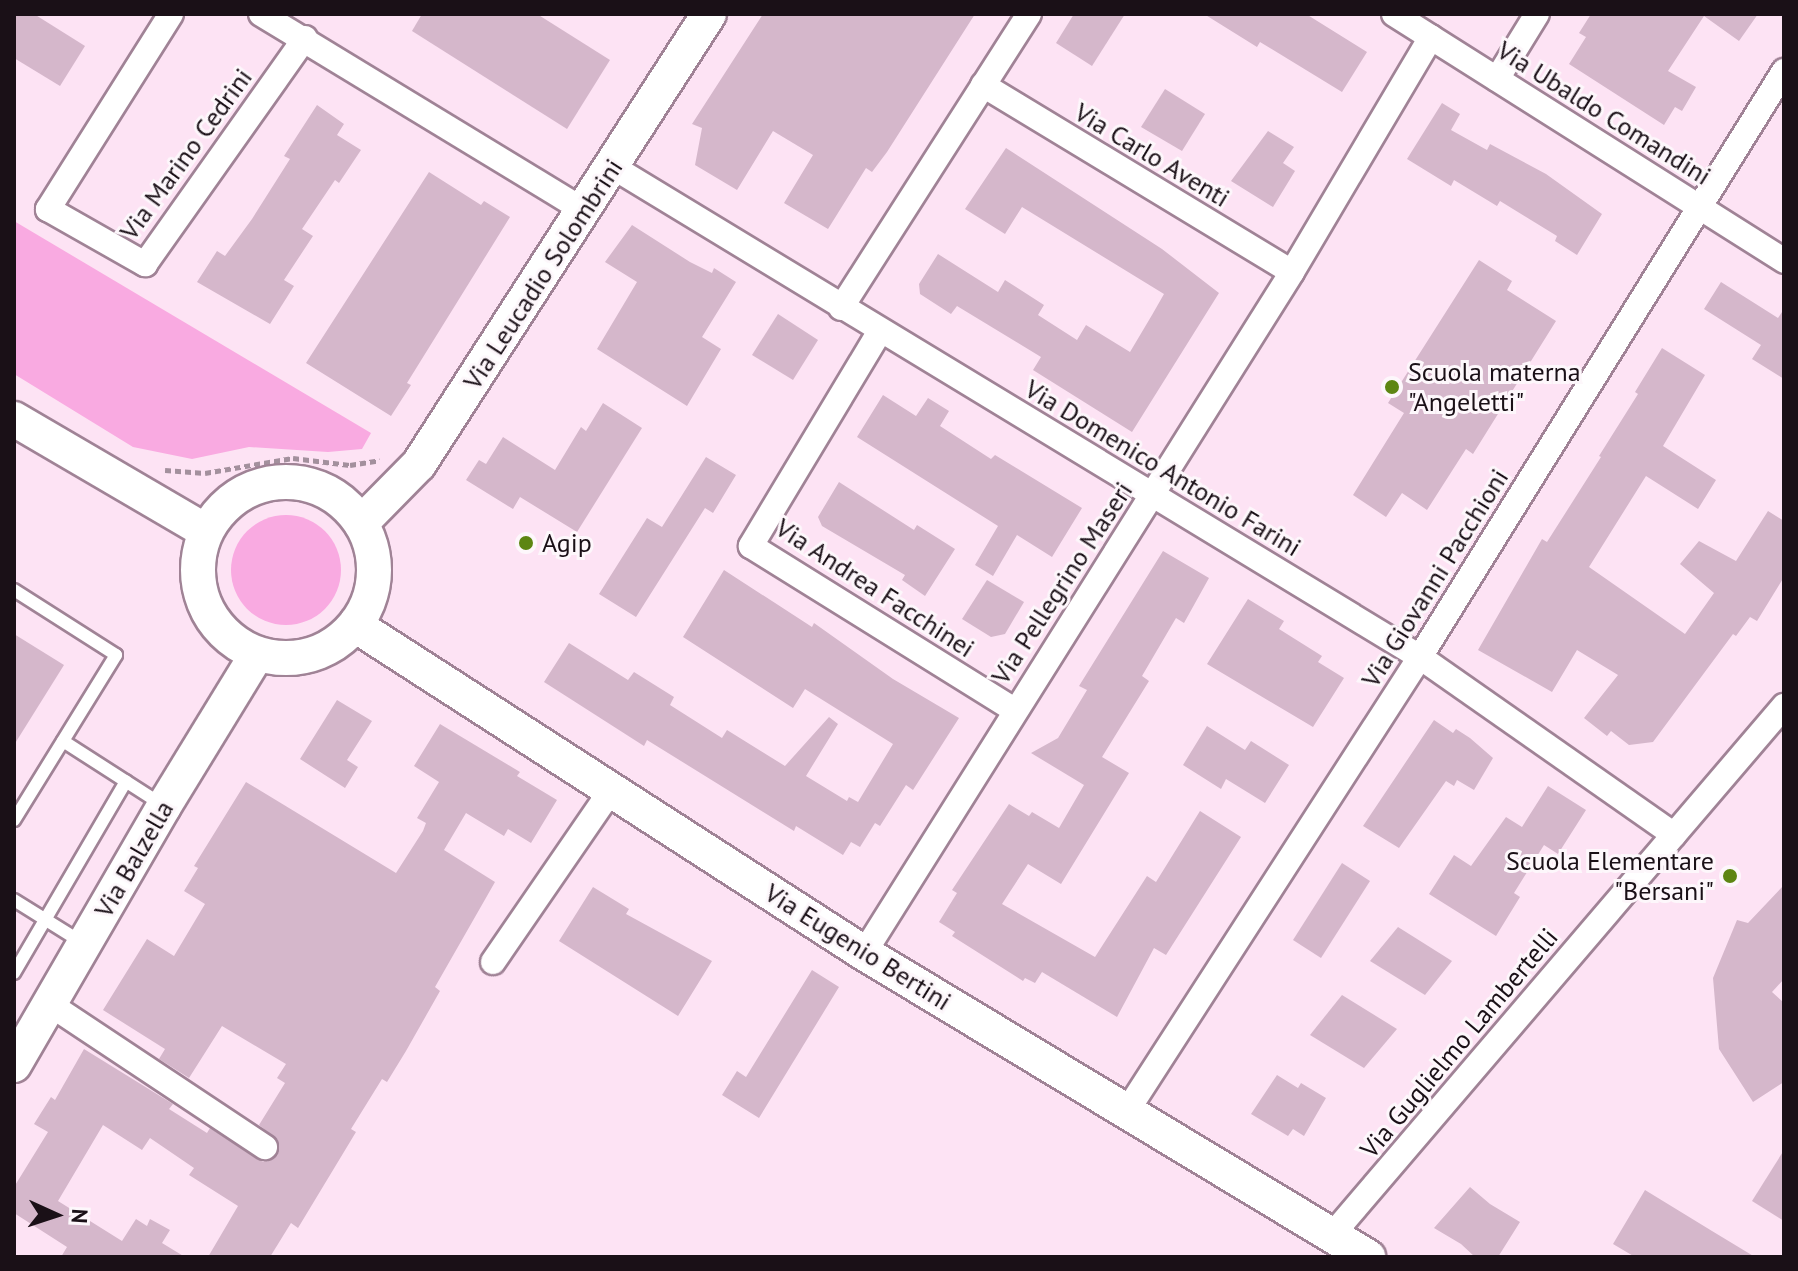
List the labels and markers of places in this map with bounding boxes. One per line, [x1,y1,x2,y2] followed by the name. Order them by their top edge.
[1408,356,1581,418] place label: Scuola materna "Angeletti"
[1383,378,1401,396] marker: Scuola materna "Angeletti"
[542,527,592,559] place label: Agip
[517,534,535,552] marker: Agip
[1506,845,1714,906] place label: Scuola Elementare "Bersani"
[1721,867,1739,885] marker: Scuola Elementare "Bersani"

